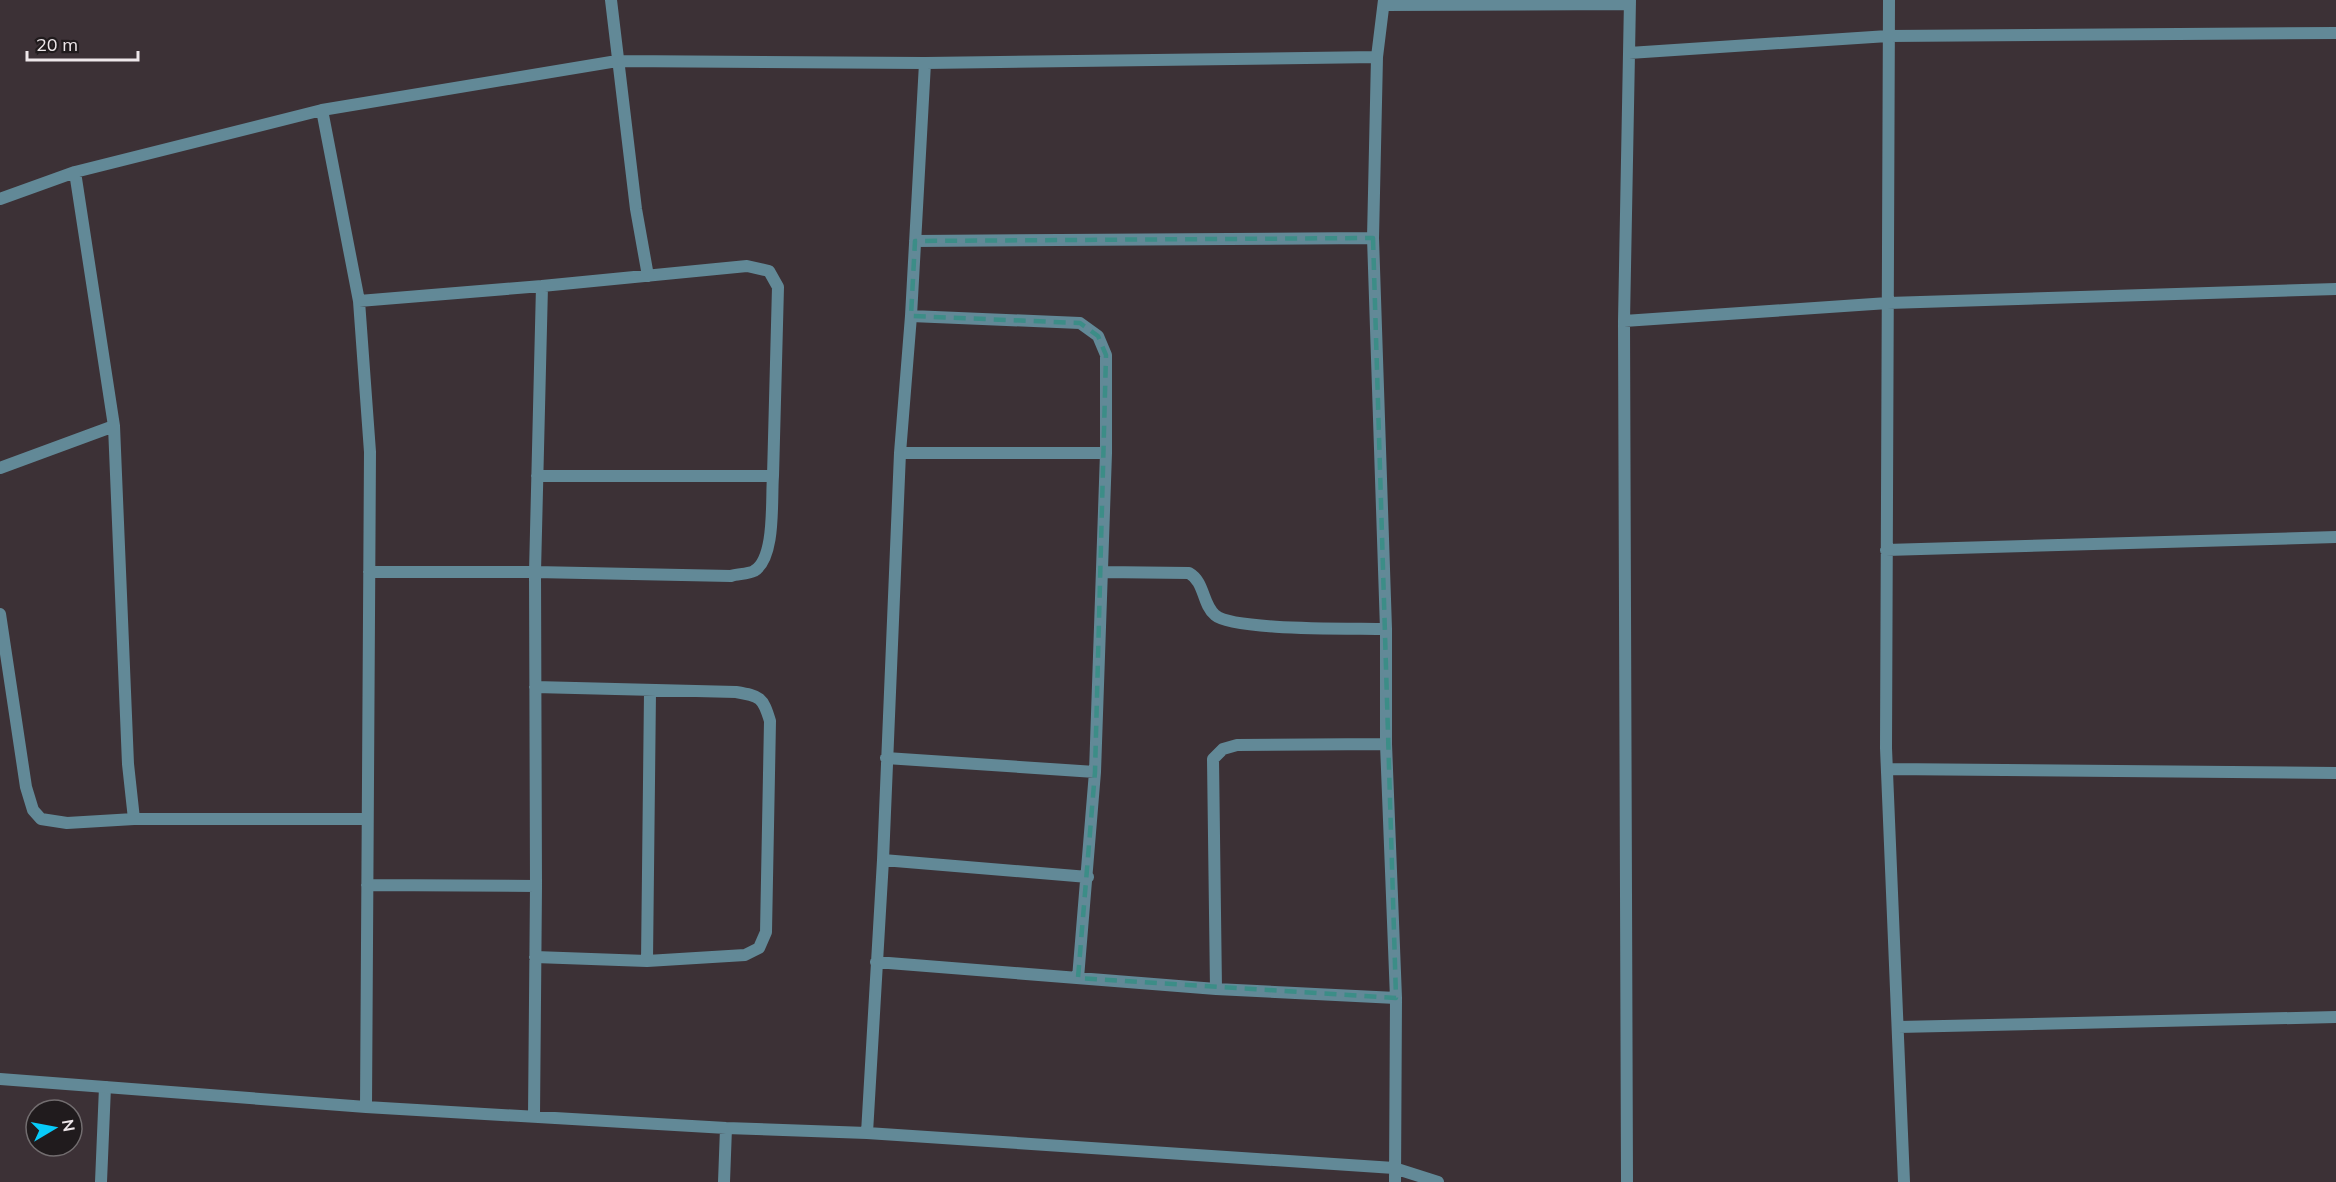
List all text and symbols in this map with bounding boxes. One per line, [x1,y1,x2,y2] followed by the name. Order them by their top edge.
[27,24,138,62] scale bar
[36,33,78,56] text: 20 m
[24,1098,84,1158] north arrow
[58,1118,80,1133] text: N

